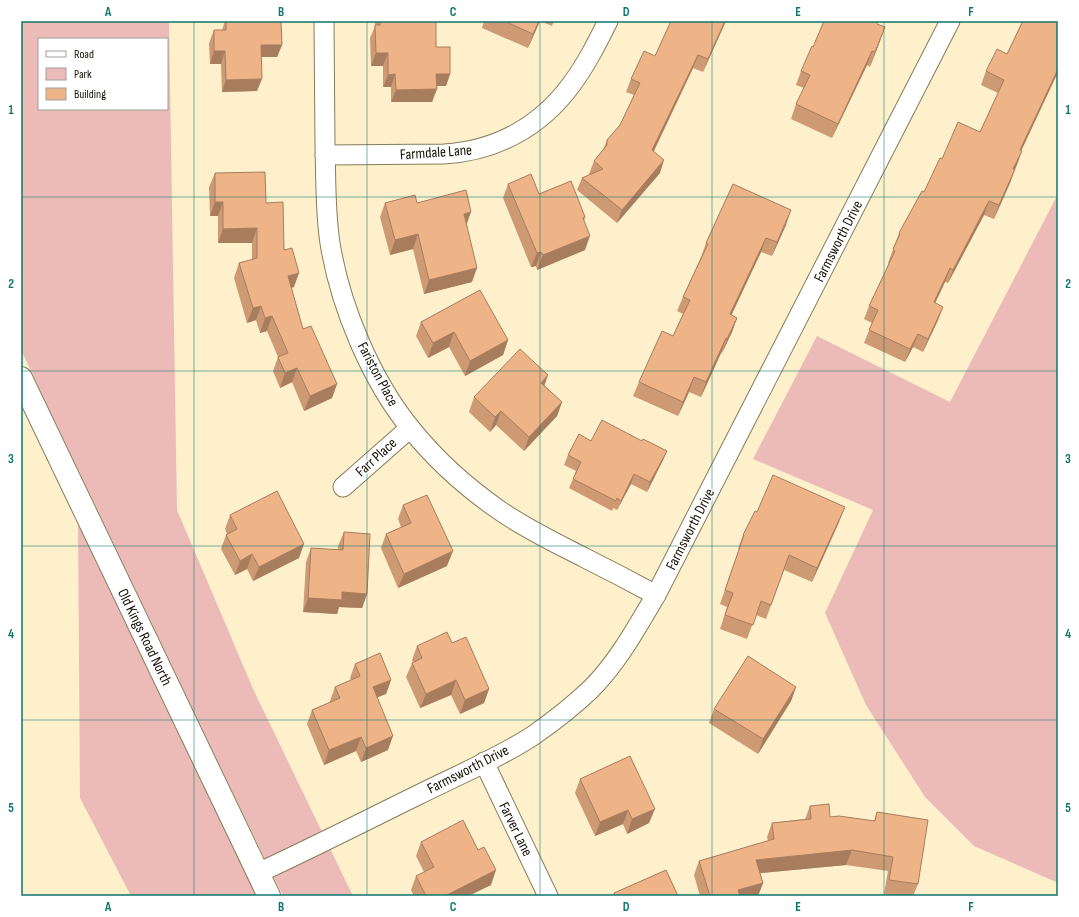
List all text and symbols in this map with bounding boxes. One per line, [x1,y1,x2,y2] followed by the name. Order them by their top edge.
[104,4,112,20] text: A
[278,4,284,20] text: B
[450,4,457,20] text: C
[623,4,630,20] text: D
[795,4,801,20] text: E
[968,4,974,20] text: F
[38,38,168,110] legend
[74,47,94,62] text: Road
[74,67,92,82] text: Park
[74,87,106,102] text: Building
[8,102,14,118] text: 1
[1065,102,1071,118] text: 1
[399,141,473,164] street label: Farmdale Lane
[810,197,867,285] street label: Farmsworth Drive
[8,276,14,292] text: 2
[1065,276,1071,292] text: 2
[353,339,402,410] street label: Fariston Place
[352,434,401,481] street label: Farr Place
[8,451,14,467] text: 3
[1065,451,1071,467] text: 3
[662,485,719,573] street label: Farmsworth Drive
[113,586,176,689] street label: Old Kings Road North
[8,626,14,642] text: 4
[1065,626,1071,642] text: 4
[424,741,512,798] street label: Farmsworth Drive
[494,799,537,859] street label: Farver Lane
[8,800,14,816] text: 5
[1065,800,1071,816] text: 5
[104,899,112,915] text: A
[278,899,284,915] text: B
[450,899,457,915] text: C
[623,899,630,915] text: D
[795,899,801,915] text: E
[968,899,974,915] text: F

